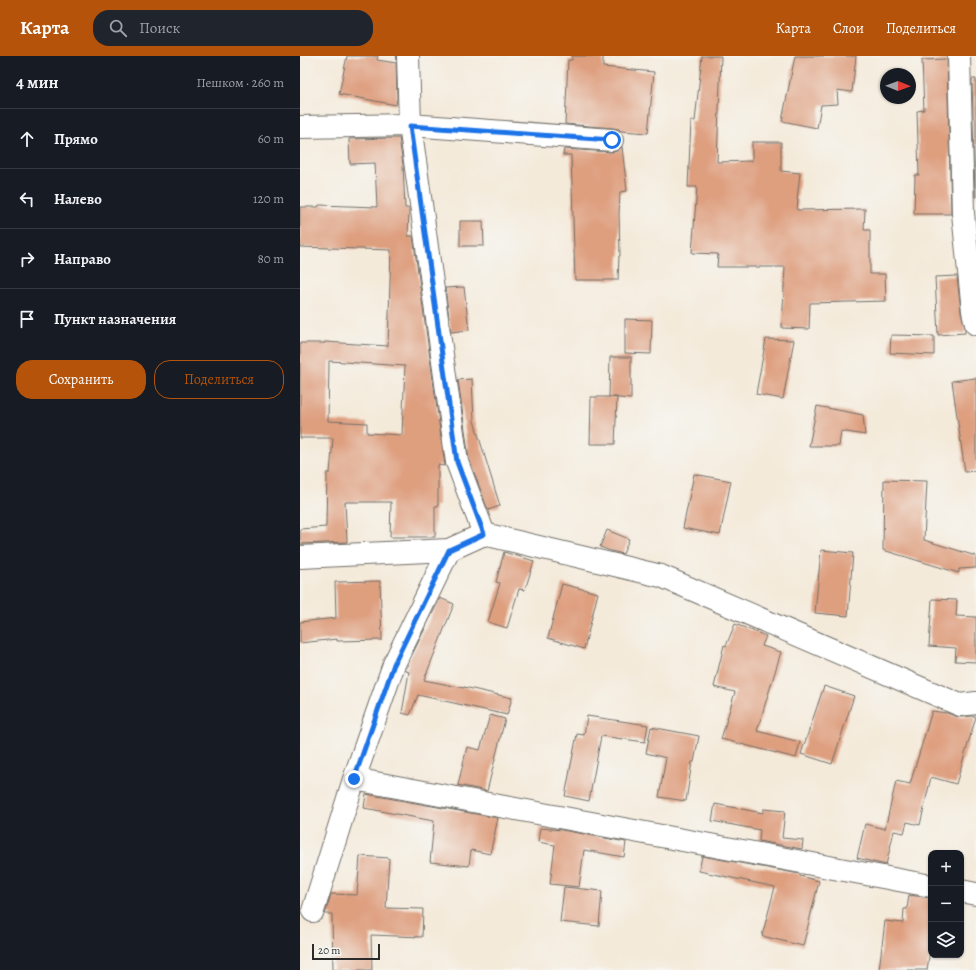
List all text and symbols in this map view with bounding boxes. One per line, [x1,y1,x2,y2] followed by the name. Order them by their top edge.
[93,10,373,46] search box
[20,15,69,41] text: Карта
[107,17,129,39] icon: search
[139,18,180,38] text: Поиск
[776,19,811,38] text: Карта
[833,19,864,38] text: Слои
[886,19,956,38] text: Поделиться
[880,68,916,104] north arrow
[16,71,59,94] text: 4 мин
[196,74,284,91] text: Пешком · 260 m
[16,128,38,150] icon: ahead
[54,129,98,149] text: Прямо
[258,130,284,147] text: 60 m
[603,131,621,149] route start
[16,188,38,210] icon: left
[54,189,102,209] text: Налево
[253,190,284,207] text: 120 m
[16,248,38,270] icon: right
[54,249,111,269] text: Направо
[257,250,284,267] text: 80 m
[16,308,38,330] icon: arrive
[54,309,176,329] text: Пункт назначения
[16,360,146,399] button: Сохранить
[154,360,284,399] button: Поделиться
[345,770,363,788] route end
[928,850,964,958] map controls
[928,850,964,886] button: +
[928,886,964,922] button: −
[928,922,964,958] button: layers
[312,942,380,961] scale bar
[318,943,340,958] text: 20 m

